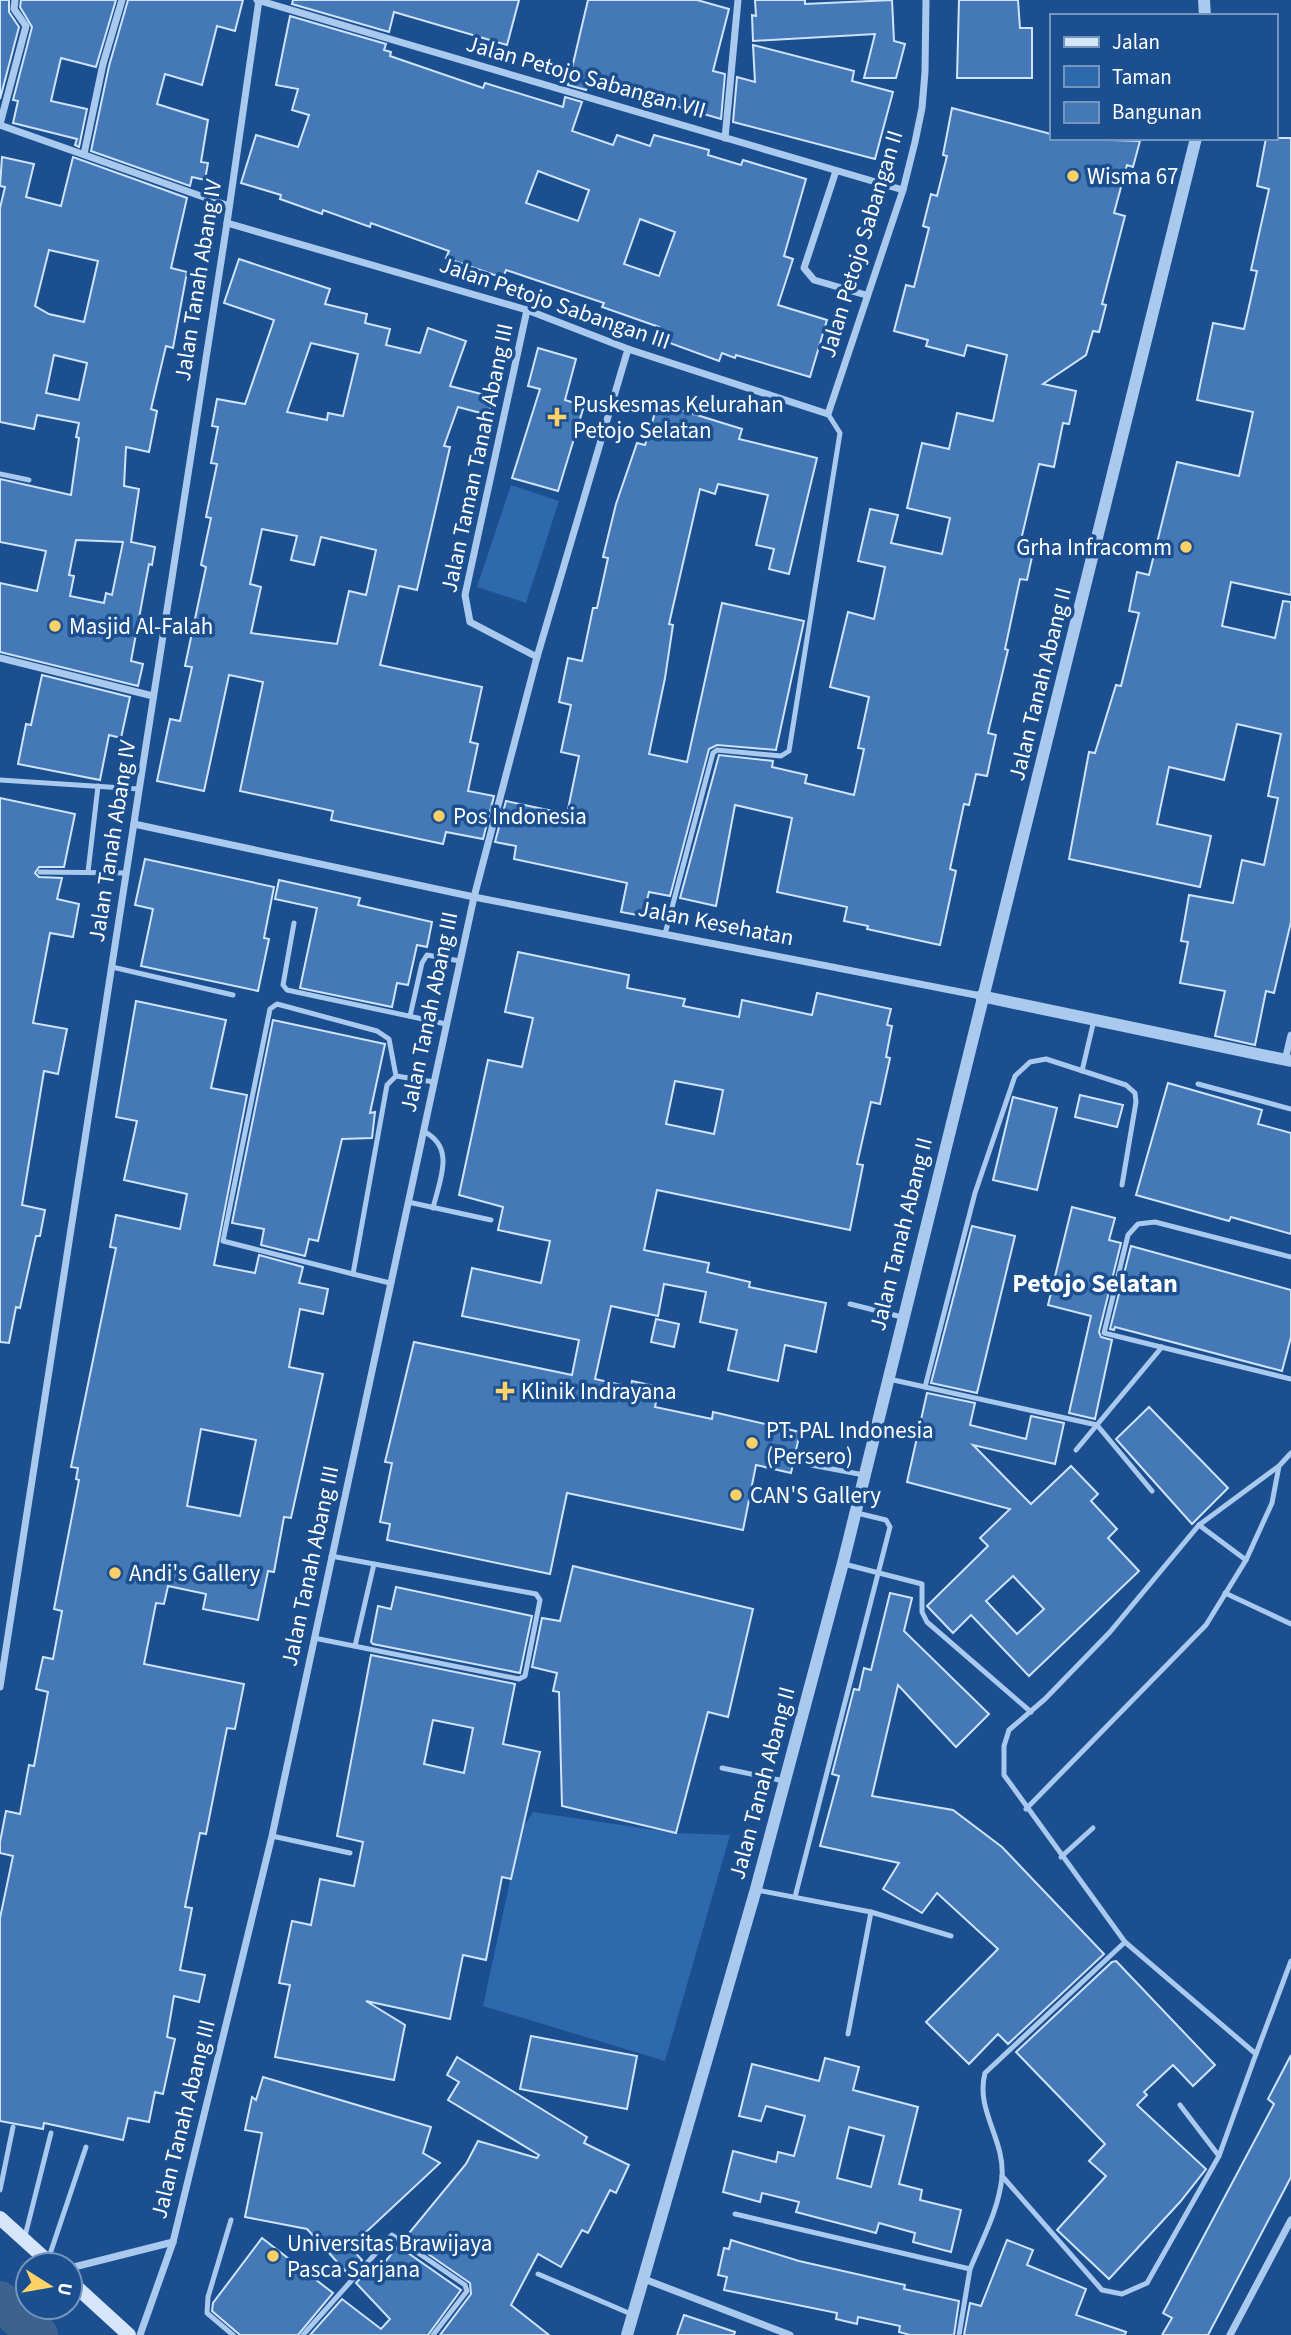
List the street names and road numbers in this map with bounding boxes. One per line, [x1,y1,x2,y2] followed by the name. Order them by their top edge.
[462,27,710,127] street label: Jalan Petojo Sabangan VII
[811,126,911,362] street label: Jalan Petojo Sabangan II
[166,177,230,383] street label: Jalan Tanah Abang IV
[435,248,675,358] street label: Jalan Petojo Sabangan III
[432,320,522,596] street label: Jalan Taman Tanah Abang III
[1000,584,1080,784] street label: Jalan Tanah Abang II
[80,738,144,944] street label: Jalan Tanah Abang IV
[635,892,797,954] street label: Jalan Kesehatan
[392,909,466,1115] street label: Jalan Tanah Abang III
[861,1134,941,1334] street label: Jalan Tanah Abang II
[273,1463,347,1669] street label: Jalan Tanah Abang III
[720,1683,804,1883] street label: Jalan Tanah Abang II
[142,2016,224,2222] street label: Jalan Tanah Abang III

